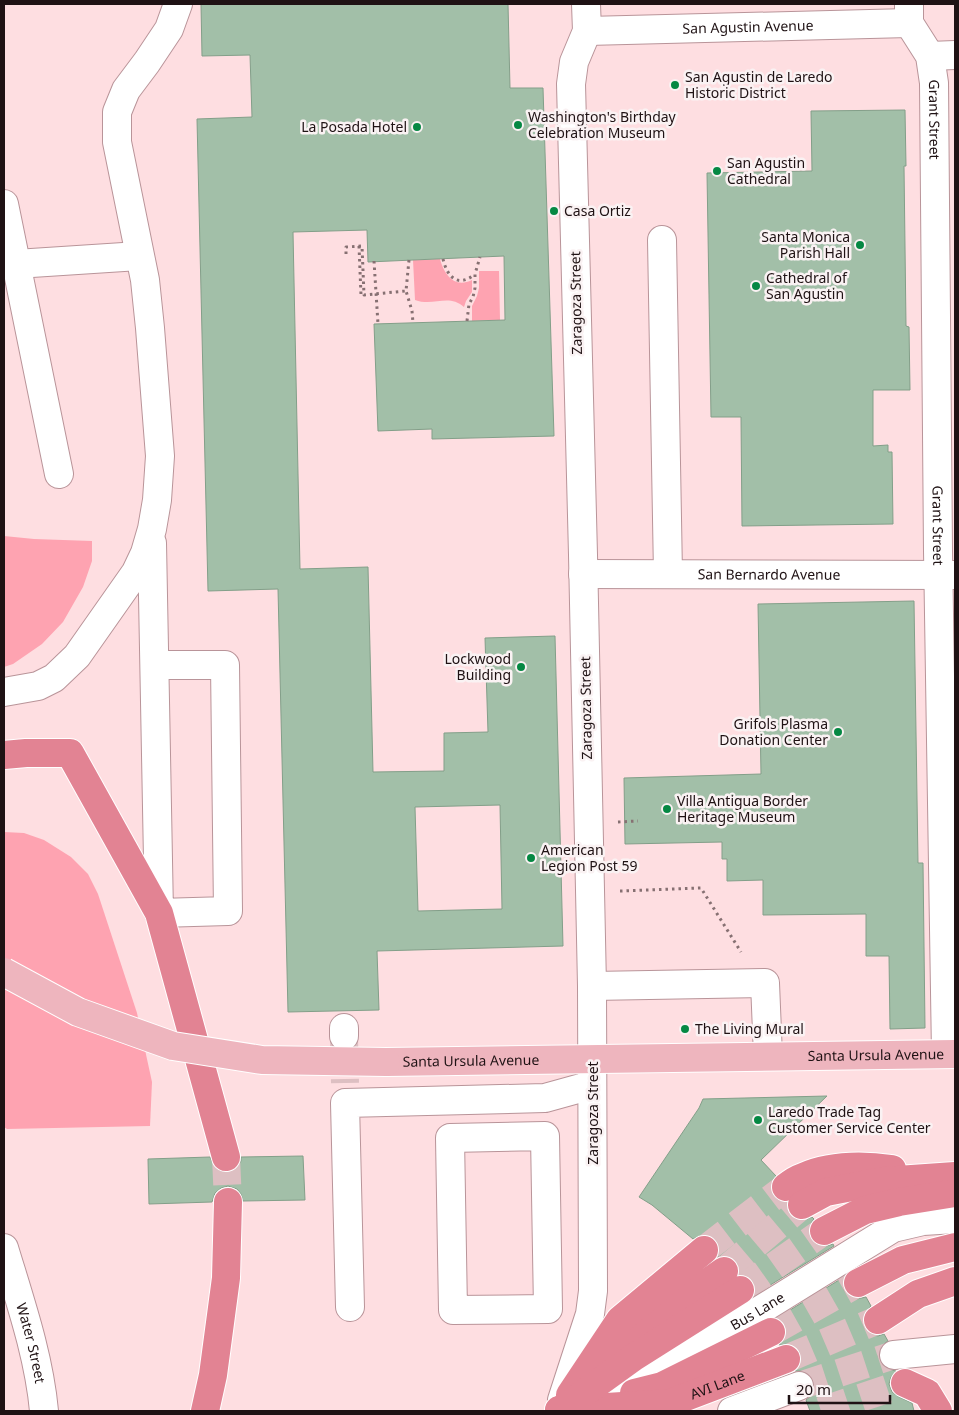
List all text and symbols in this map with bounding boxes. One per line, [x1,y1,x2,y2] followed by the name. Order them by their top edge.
[682,15,814,38] street label: San Agustin Avenue
[685,67,833,102] place label: San Agustin de Laredo Historic District
[669,79,681,91] marker: San Agustin de Laredo Historic District
[925,79,945,160] street label: Grant Street
[528,107,677,142] place label: Washington's Birthday Celebration Museum
[301,117,407,136] place label: La Posada Hotel
[512,119,524,131] marker: Washington's Birthday Celebration Museum
[411,121,423,133] marker: La Posada Hotel
[727,153,805,188] place label: San Agustin Cathedral
[711,165,723,177] marker: San Agustin Cathedral
[564,201,631,220] place label: Casa Ortiz
[548,205,560,217] marker: Casa Ortiz
[761,227,850,262] place label: Santa Monica Parish Hall
[854,239,866,251] marker: Santa Monica Parish Hall
[565,251,586,355] street label: Zaragoza Street
[766,268,848,303] place label: Cathedral of San Agustin
[750,280,762,292] marker: Cathedral of San Agustin
[928,485,948,566] street label: Grant Street
[698,564,840,584] street label: San Bernardo Avenue
[444,649,511,684] place label: Lockwood Building
[575,656,596,760] street label: Zaragoza Street
[515,661,527,673] marker: Lockwood Building
[719,714,828,749] place label: Grifols Plasma Donation Center
[832,726,844,738] marker: Grifols Plasma Donation Center
[677,791,808,826] place label: Villa Antigua Border Heritage Museum
[661,803,673,815] marker: Villa Antigua Border Heritage Museum
[541,840,638,875] place label: American Legion Post 59
[525,852,537,864] marker: American Legion Post 59
[695,1019,804,1038] place label: The Living Mural
[679,1023,691,1035] marker: The Living Mural
[808,1044,944,1065] street label: Santa Ursula Avenue
[403,1050,539,1071] street label: Santa Ursula Avenue
[583,1061,602,1165] street label: Zaragoza Street
[768,1102,931,1137] place label: Laredo Trade Tag Customer Service Center
[752,1114,764,1126] marker: Laredo Trade Tag Customer Service Center
[727,1287,788,1334] street label: Bus Lane
[12,1301,50,1385] street label: Water Street
[687,1366,747,1404] street label: AVI Lane
[789,1372,890,1404] scale bar
[796,1379,831,1399] text: 20 m

